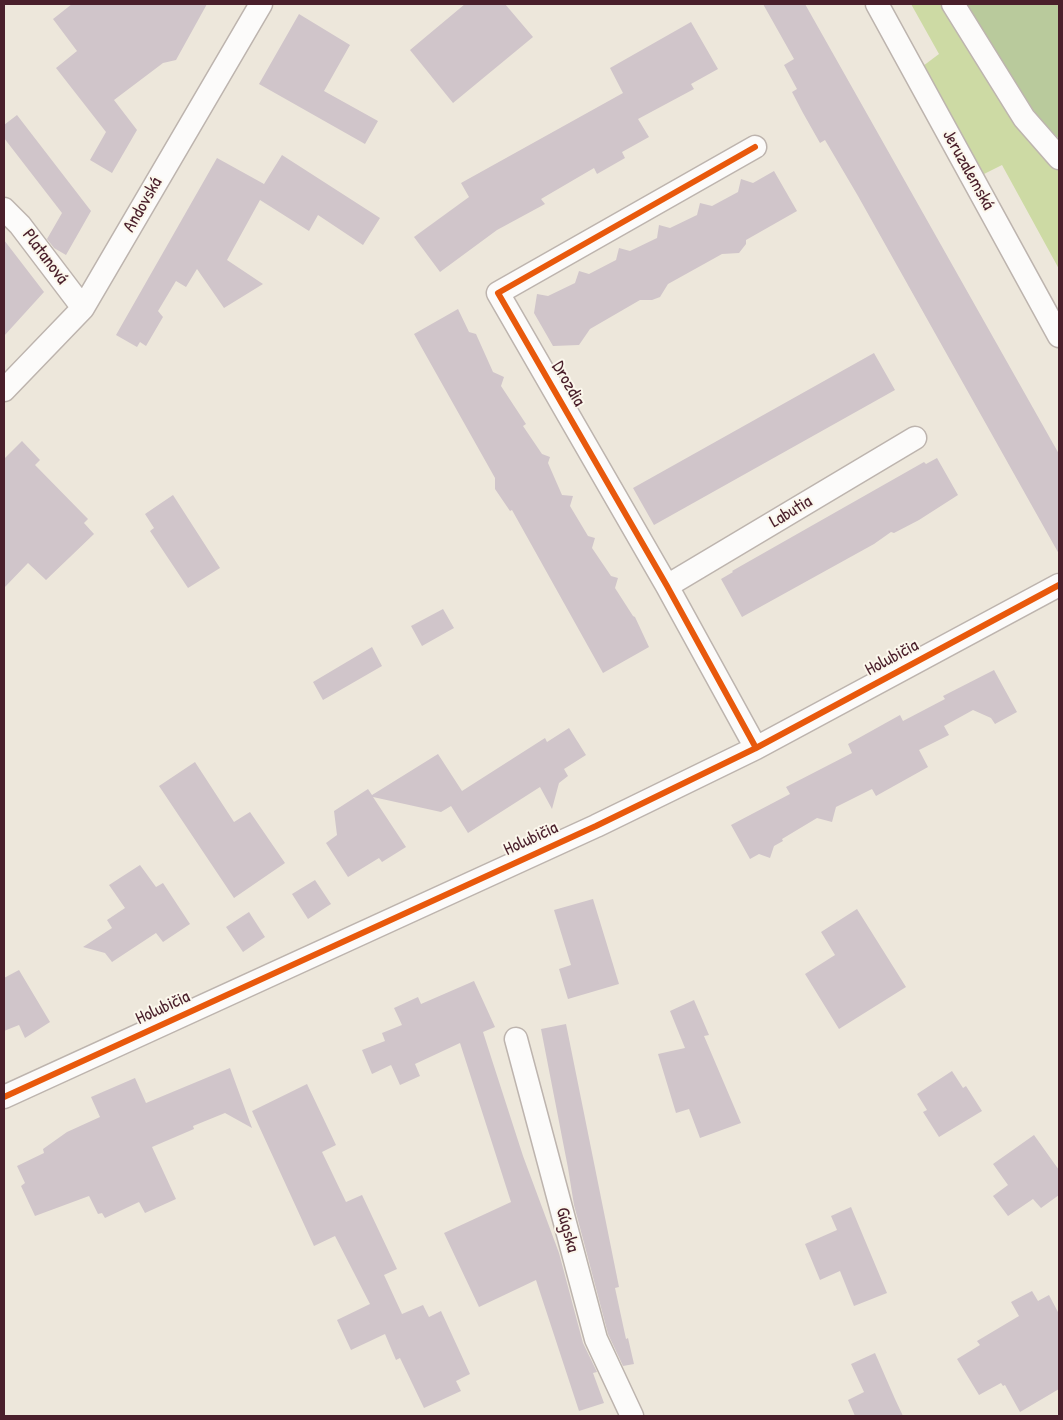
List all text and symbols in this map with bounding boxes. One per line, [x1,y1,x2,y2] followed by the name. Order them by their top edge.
[937,126,999,214] street label: Jeruzalemská
[119,174,167,236] street label: Andovská
[17,225,73,289] street label: Platanová
[547,358,589,410] street label: Drozdia
[766,491,816,533] street label: Labutia
[862,635,922,681] street label: Holubičia
[501,817,561,861] street label: Holubičia
[133,986,193,1030] street label: Holubičia
[551,1205,583,1255] street label: Gúgska

